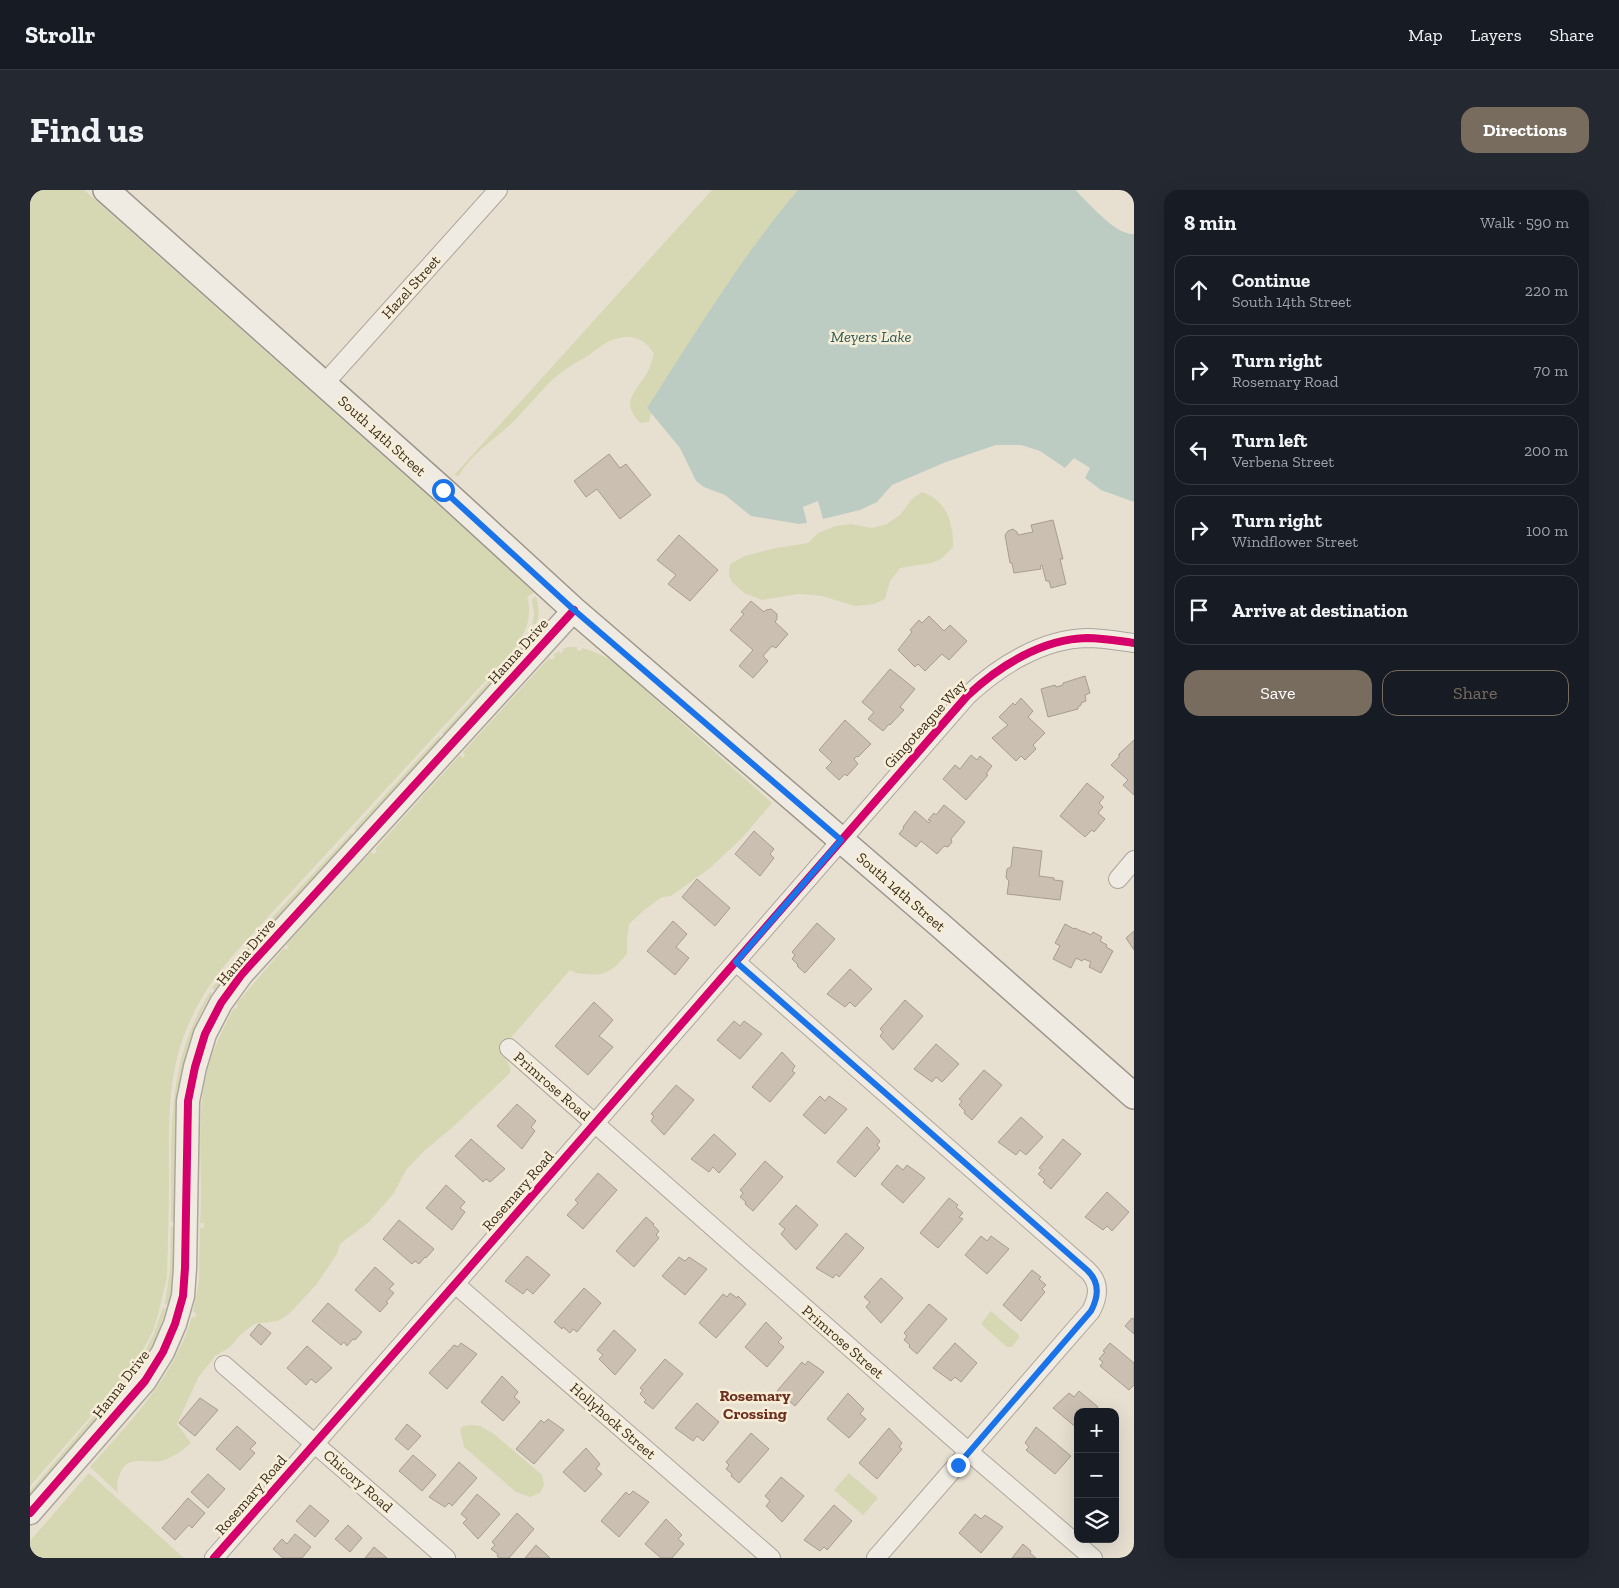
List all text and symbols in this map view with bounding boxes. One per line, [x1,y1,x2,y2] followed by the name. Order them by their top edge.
[25,20,95,49] text: Strollr
[1408,24,1443,46] text: Map
[1471,24,1522,46] text: Layers
[1550,24,1594,46] text: Share
[1461,107,1589,153] button: Directions
[30,109,144,151] text: Find us
[1184,210,1236,235] text: 8 min
[1480,213,1569,232] text: Walk · 590 m
[378,251,445,323] street label: Hazel Street
[1232,269,1310,292] text: Continue
[1185,276,1213,304] icon: ahead
[1525,281,1568,300] text: 220 m
[1232,292,1351,311] text: South 14th Street
[831,327,911,346] water label: Meyers Lake
[1232,349,1322,372] text: Turn right
[1185,356,1213,384] icon: right
[1534,361,1568,380] text: 70 m
[1232,372,1339,391] text: Rosemary Road
[334,392,430,480] street label: South 14th Street
[1232,429,1307,452] text: Turn left
[1185,436,1213,464] icon: left
[1524,441,1568,460] text: 200 m
[1232,452,1334,471] text: Verbena Street
[432,479,455,502] route start
[1232,509,1322,532] text: Turn right
[1185,516,1213,544] icon: right
[1526,521,1568,540] text: 100 m
[1232,532,1358,551] text: Windflower Street
[1185,596,1213,624] icon: arrive
[1232,599,1408,622] text: Arrive at destination
[484,615,552,687] street label: Hanna Drive
[1184,670,1372,716] button: Save
[1382,670,1569,716] button: Share
[880,676,970,772] street label: Gingoteague Way
[853,848,949,936] street label: South 14th Street
[213,915,279,989] street label: Hanna Drive
[510,1048,594,1125] street label: Primrose Road
[478,1147,558,1235] street label: Rosemary Road
[798,1302,888,1383] street label: Primrose Street
[89,1346,153,1422] street label: Hanna Drive
[566,1379,660,1463] street label: Hollyhock Street
[719,1386,791,1423] district label: Rosemary Crossing
[1074,1408,1119,1543] map controls
[1074,1408,1119,1453] button: +
[320,1446,397,1517] street label: Chicory Road
[211,1451,291,1539] street label: Rosemary Road
[1074,1453,1119,1498] button: −
[947,1454,970,1477] route end
[1074,1498,1119,1543] button: layers

